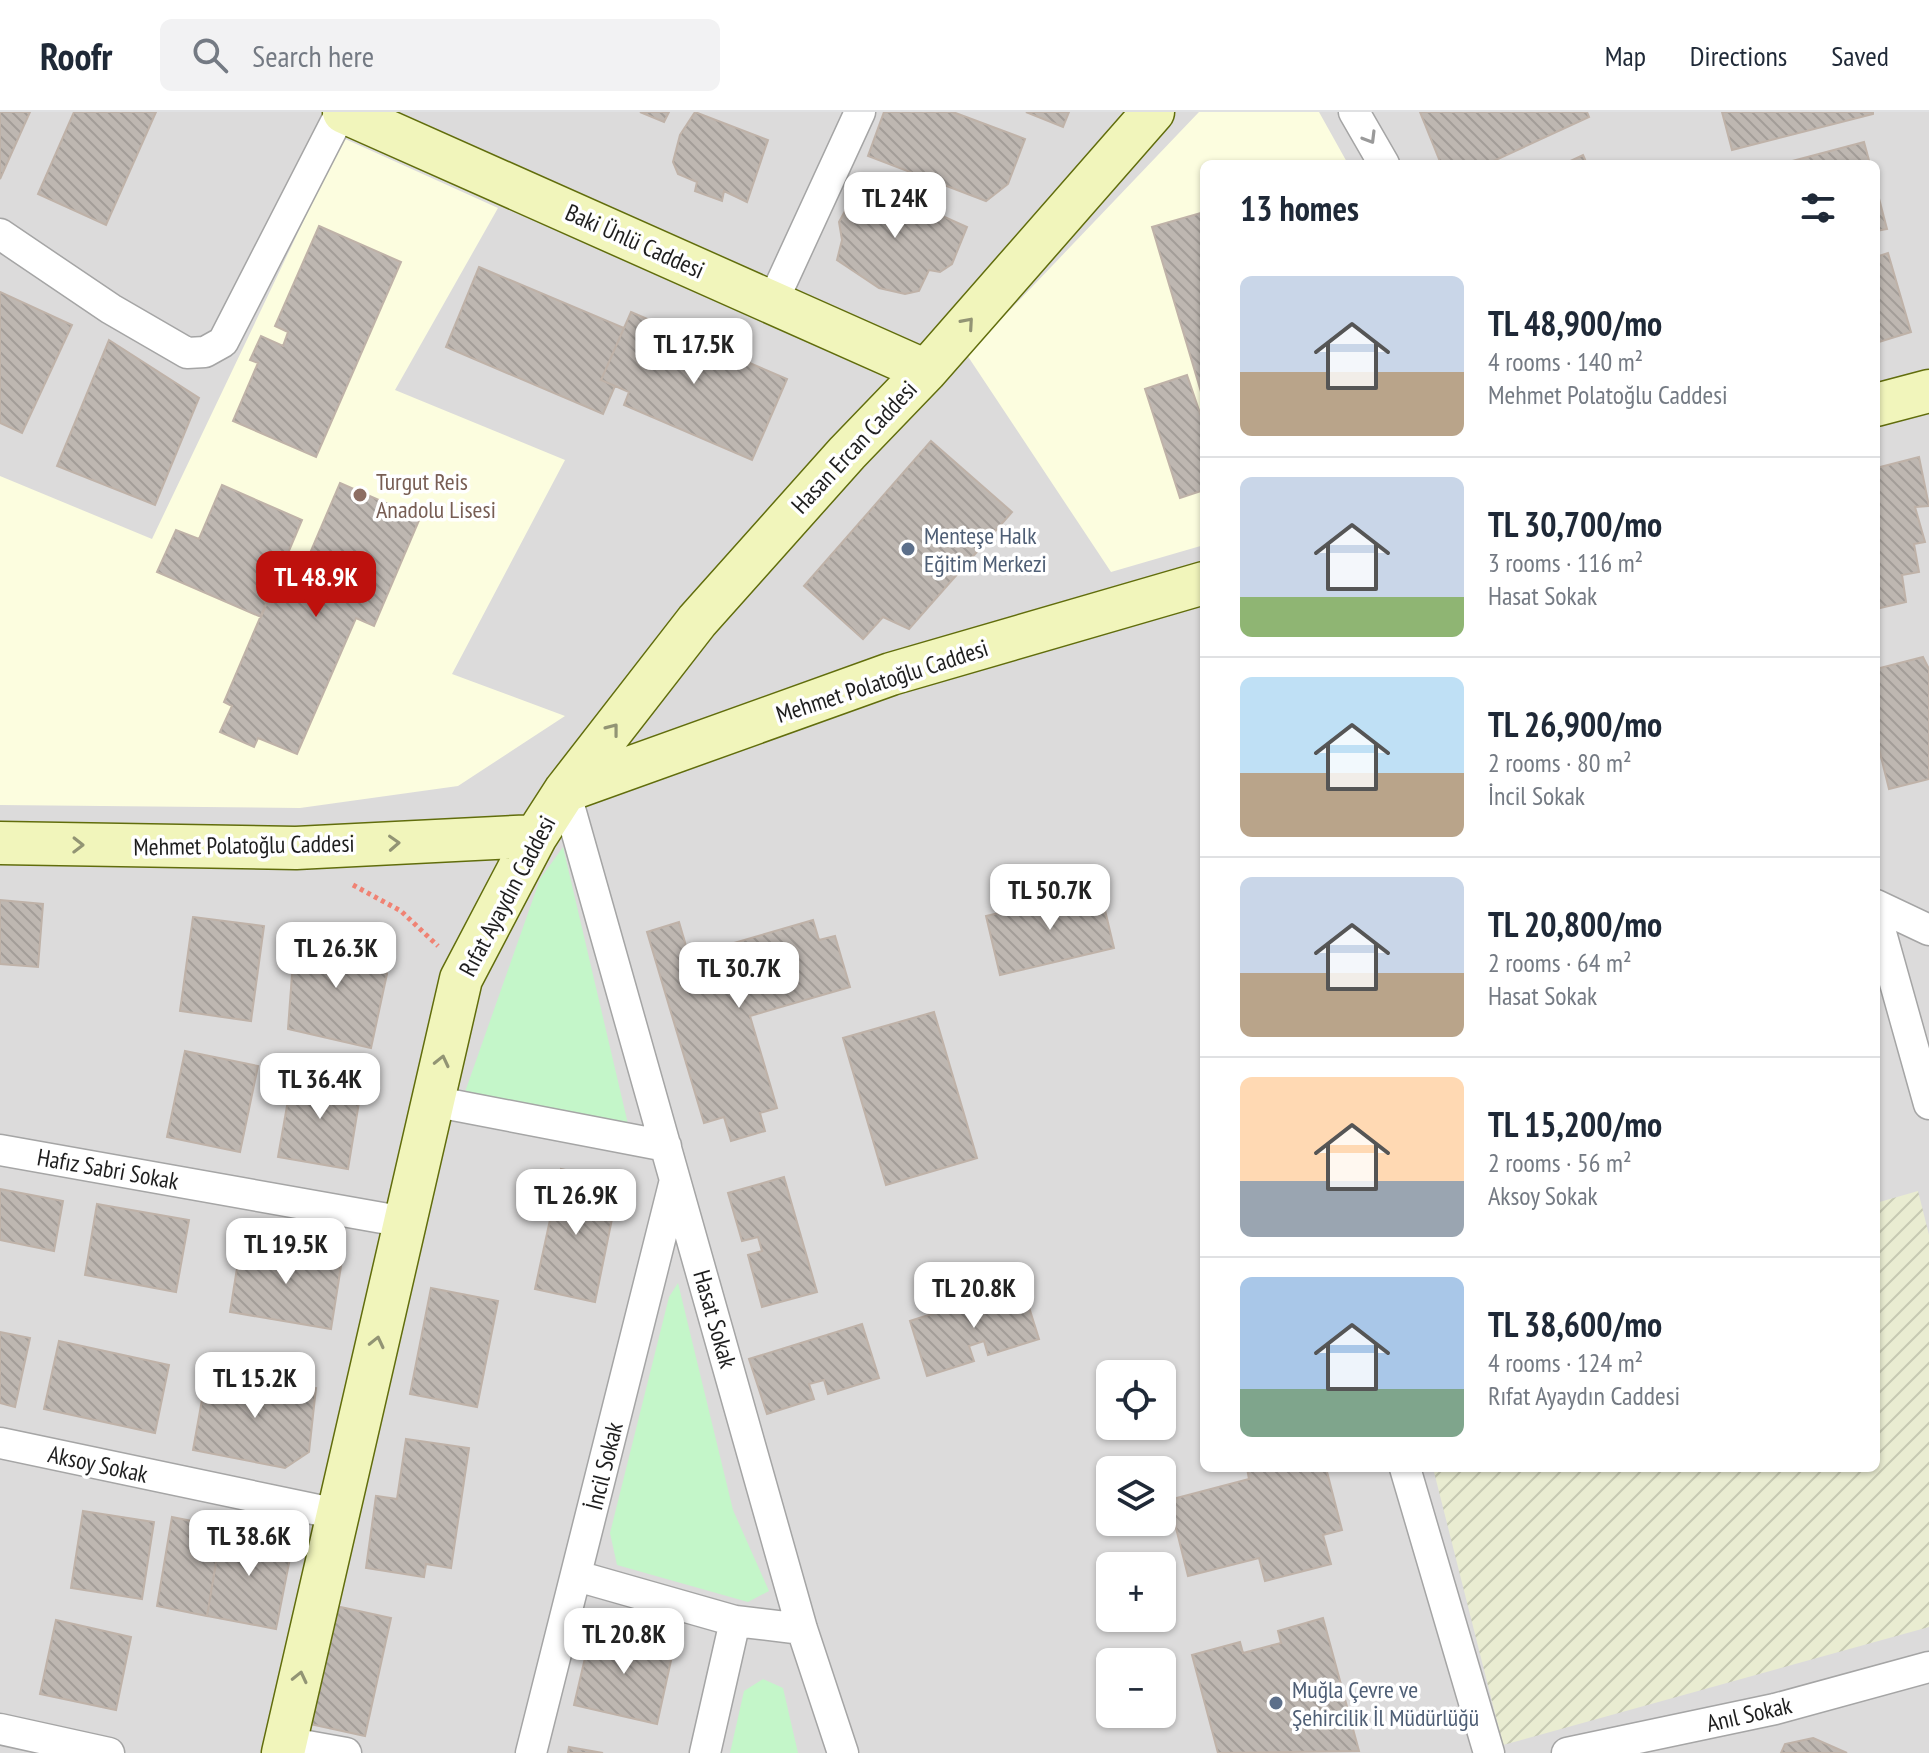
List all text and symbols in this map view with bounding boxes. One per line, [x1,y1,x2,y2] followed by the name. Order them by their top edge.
[160,19,720,91] search box
[40,31,112,80] text: Roofr
[188,33,232,77] icon: search
[252,36,374,75] text: Search here
[1605,37,1646,74] text: Map
[1690,37,1787,74] text: Directions
[1831,37,1889,74] text: Saved
[1360,129,1375,144] one-way arrow
[830,172,960,240] pin: TL 24K
[862,181,928,214] text: TL 24K
[1240,186,1359,230] text: 13 homes
[1796,186,1840,230] icon: filters
[561,197,709,285] street label: Baki Ünlü Caddesi
[1488,301,1662,345] text: TL 48,900/mo
[1304,308,1400,404] icon: home
[958,317,973,332] one-way arrow
[611,318,777,386] pin: TL 17.5K
[653,327,735,360] text: TL 17.5K
[1488,345,1643,378] text: 4 rooms · 140 m²
[784,374,924,520] street label: Hasan Ercan Caddesi
[1488,378,1728,411] text: Mehmet Polatoğlu Caddesi
[376,466,496,525] place label: Turgut Reis Anadolu Lisesi
[351,486,369,504] marker: Turgut Reis Anadolu Lisesi
[1488,502,1662,546] text: TL 30,700/mo
[1304,509,1400,605] icon: home
[924,520,1047,579] place label: Menteşe Halk Eğitim Merkezi
[899,540,917,558] marker: Menteşe Halk Eğitim Merkezi
[1488,546,1643,579] text: 3 rooms · 116 m²
[233,551,399,619] pin: TL 48.9K
[274,560,358,593] text: TL 48.9K
[1488,579,1597,612] text: Hasat Sokak
[772,632,992,730] street label: Mehmet Polatoğlu Caddesi
[1488,702,1662,746] text: TL 26,900/mo
[1304,709,1400,805] icon: home
[603,723,617,738] one-way arrow
[1488,746,1632,779] text: 2 rooms · 80 m²
[1488,779,1585,812] text: İncil Sokak
[452,810,562,982] street label: Rıfat Ayaydın Caddesi
[133,828,355,862] street label: Mehmet Polatoğlu Caddesi
[388,834,401,851] one-way arrow
[72,837,85,854] one-way arrow
[967,864,1133,932] pin: TL 50.7K
[1008,873,1092,906] text: TL 50.7K
[1488,902,1662,946] text: TL 20,800/mo
[1304,909,1400,1005] icon: home
[253,922,419,990] pin: TL 26.3K
[294,931,378,964] text: TL 26.3K
[656,942,822,1010] pin: TL 30.7K
[1488,946,1632,979] text: 2 rooms · 64 m²
[697,951,781,984] text: TL 30.7K
[1488,979,1597,1012] text: Hasat Sokak
[237,1053,403,1121] pin: TL 36.4K
[433,1055,450,1068] one-way arrow
[278,1062,362,1095] text: TL 36.4K
[1488,1102,1662,1146] text: TL 15,200/mo
[1304,1109,1400,1205] icon: home
[35,1141,182,1197] street label: Hafız Sabri Sokak
[1488,1146,1632,1179] text: 2 rooms · 56 m²
[493,1169,659,1237] pin: TL 26.9K
[534,1178,618,1211] text: TL 26.9K
[1488,1179,1598,1212] text: Aksoy Sokak
[203,1218,369,1286] pin: TL 19.5K
[244,1227,328,1260] text: TL 19.5K
[891,1262,1057,1330] pin: TL 20.8K
[686,1266,744,1372] street label: Hasat Sokak
[932,1271,1016,1304] text: TL 20.8K
[1488,1302,1662,1346] text: TL 38,600/mo
[1304,1309,1400,1405] icon: home
[368,1335,385,1349] one-way arrow
[1488,1346,1643,1379] text: 4 rooms · 124 m²
[172,1352,338,1420] pin: TL 15.2K
[1096,1360,1176,1728] map controls
[1096,1360,1176,1440] button: locate
[213,1361,297,1394] text: TL 15.2K
[1488,1379,1680,1412] text: Rıfat Ayaydın Caddesi
[578,1418,630,1513] street label: İncil Sokak
[45,1438,151,1490] street label: Aksoy Sokak
[1096,1456,1176,1536] button: layers
[166,1510,332,1578] pin: TL 38.6K
[207,1519,291,1552] text: TL 38.6K
[1096,1552,1176,1632] button: +
[541,1608,707,1676] pin: TL 20.8K
[582,1617,666,1650] text: TL 20.8K
[1096,1648,1176,1728] button: −
[291,1671,308,1684] one-way arrow
[1292,1674,1479,1733] place label: Muğla Çevre ve Şehircilik İl Müdürlüğü
[1703,1689,1795,1739] street label: Anıl Sokak
[1267,1694,1285,1712] marker: Muğla Çevre ve Şehircilik İl Müdürlüğü

